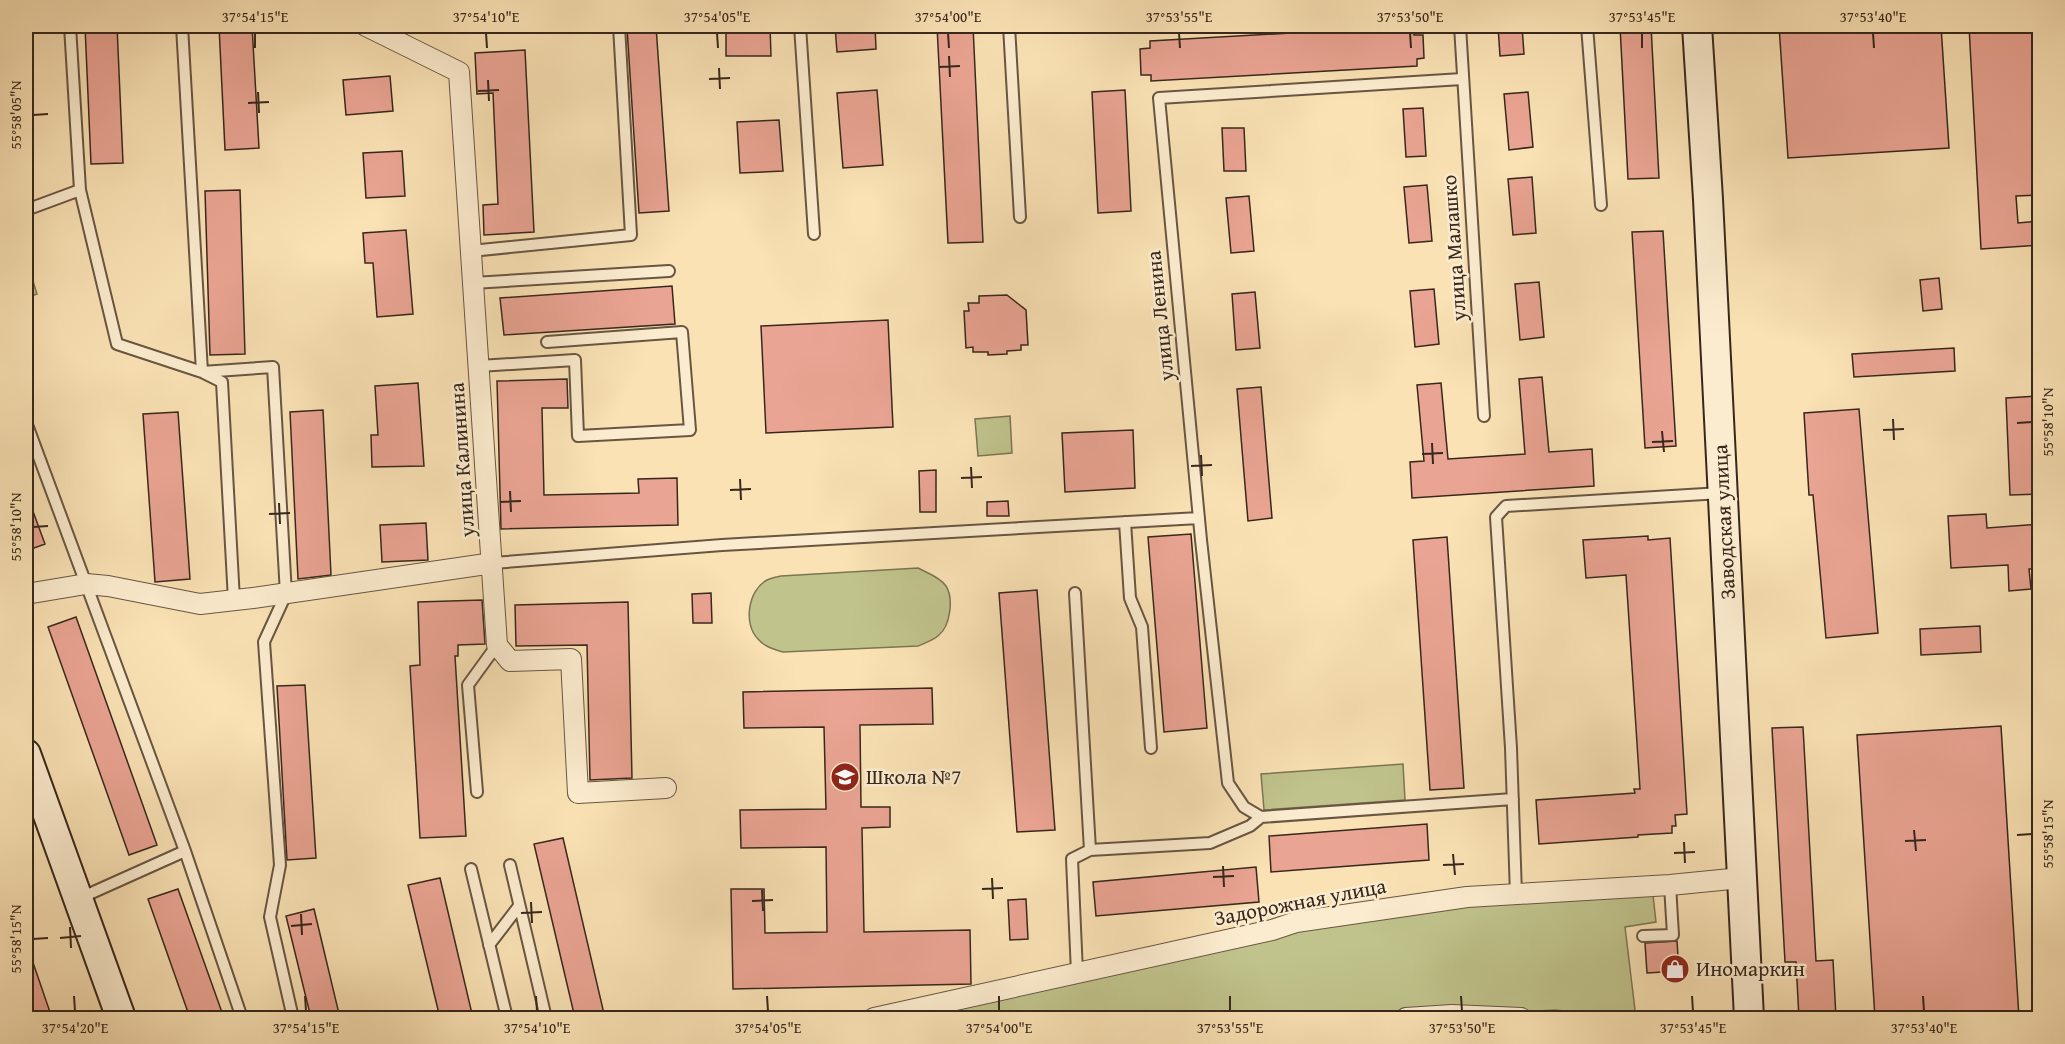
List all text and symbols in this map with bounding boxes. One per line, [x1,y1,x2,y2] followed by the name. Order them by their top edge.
[222,6,289,27] text: 37°54'15"E
[453,6,520,27] text: 37°54'10"E
[684,6,751,27] text: 37°54'05"E
[915,6,982,27] text: 37°54'00"E
[1146,6,1213,27] text: 37°53'55"E
[1377,6,1444,27] text: 37°53'50"E
[1609,6,1676,27] text: 37°53'45"E
[1840,6,1907,27] text: 37°53'40"E
[5,80,26,149] text: 55°58'05"N
[1433,174,1474,323] street label: улица Малашко
[1137,249,1182,384] street label: улица Ленина
[441,382,482,539] street label: улица Калинина
[2037,387,2058,456] text: 55°58'10"N
[1704,444,1743,600] street label: Заводская улица
[5,492,26,561] text: 55°58'10"N
[829,761,861,793] school or university icon: Школа №7
[866,761,961,792] place label: Школа №7
[2037,799,2058,868] text: 55°58'15"N
[1211,870,1389,933] street label: Задорожная улица
[5,904,26,973] text: 55°58'15"N
[1659,953,1691,985] shop icon: Иномаркин
[1696,953,1805,984] place label: Иномаркин
[42,1017,109,1038] text: 37°54'20"E
[273,1017,340,1038] text: 37°54'15"E
[504,1017,571,1038] text: 37°54'10"E
[735,1017,802,1038] text: 37°54'05"E
[966,1017,1033,1038] text: 37°54'00"E
[1197,1017,1264,1038] text: 37°53'55"E
[1429,1017,1496,1038] text: 37°53'50"E
[1660,1017,1727,1038] text: 37°53'45"E
[1891,1017,1958,1038] text: 37°53'40"E

